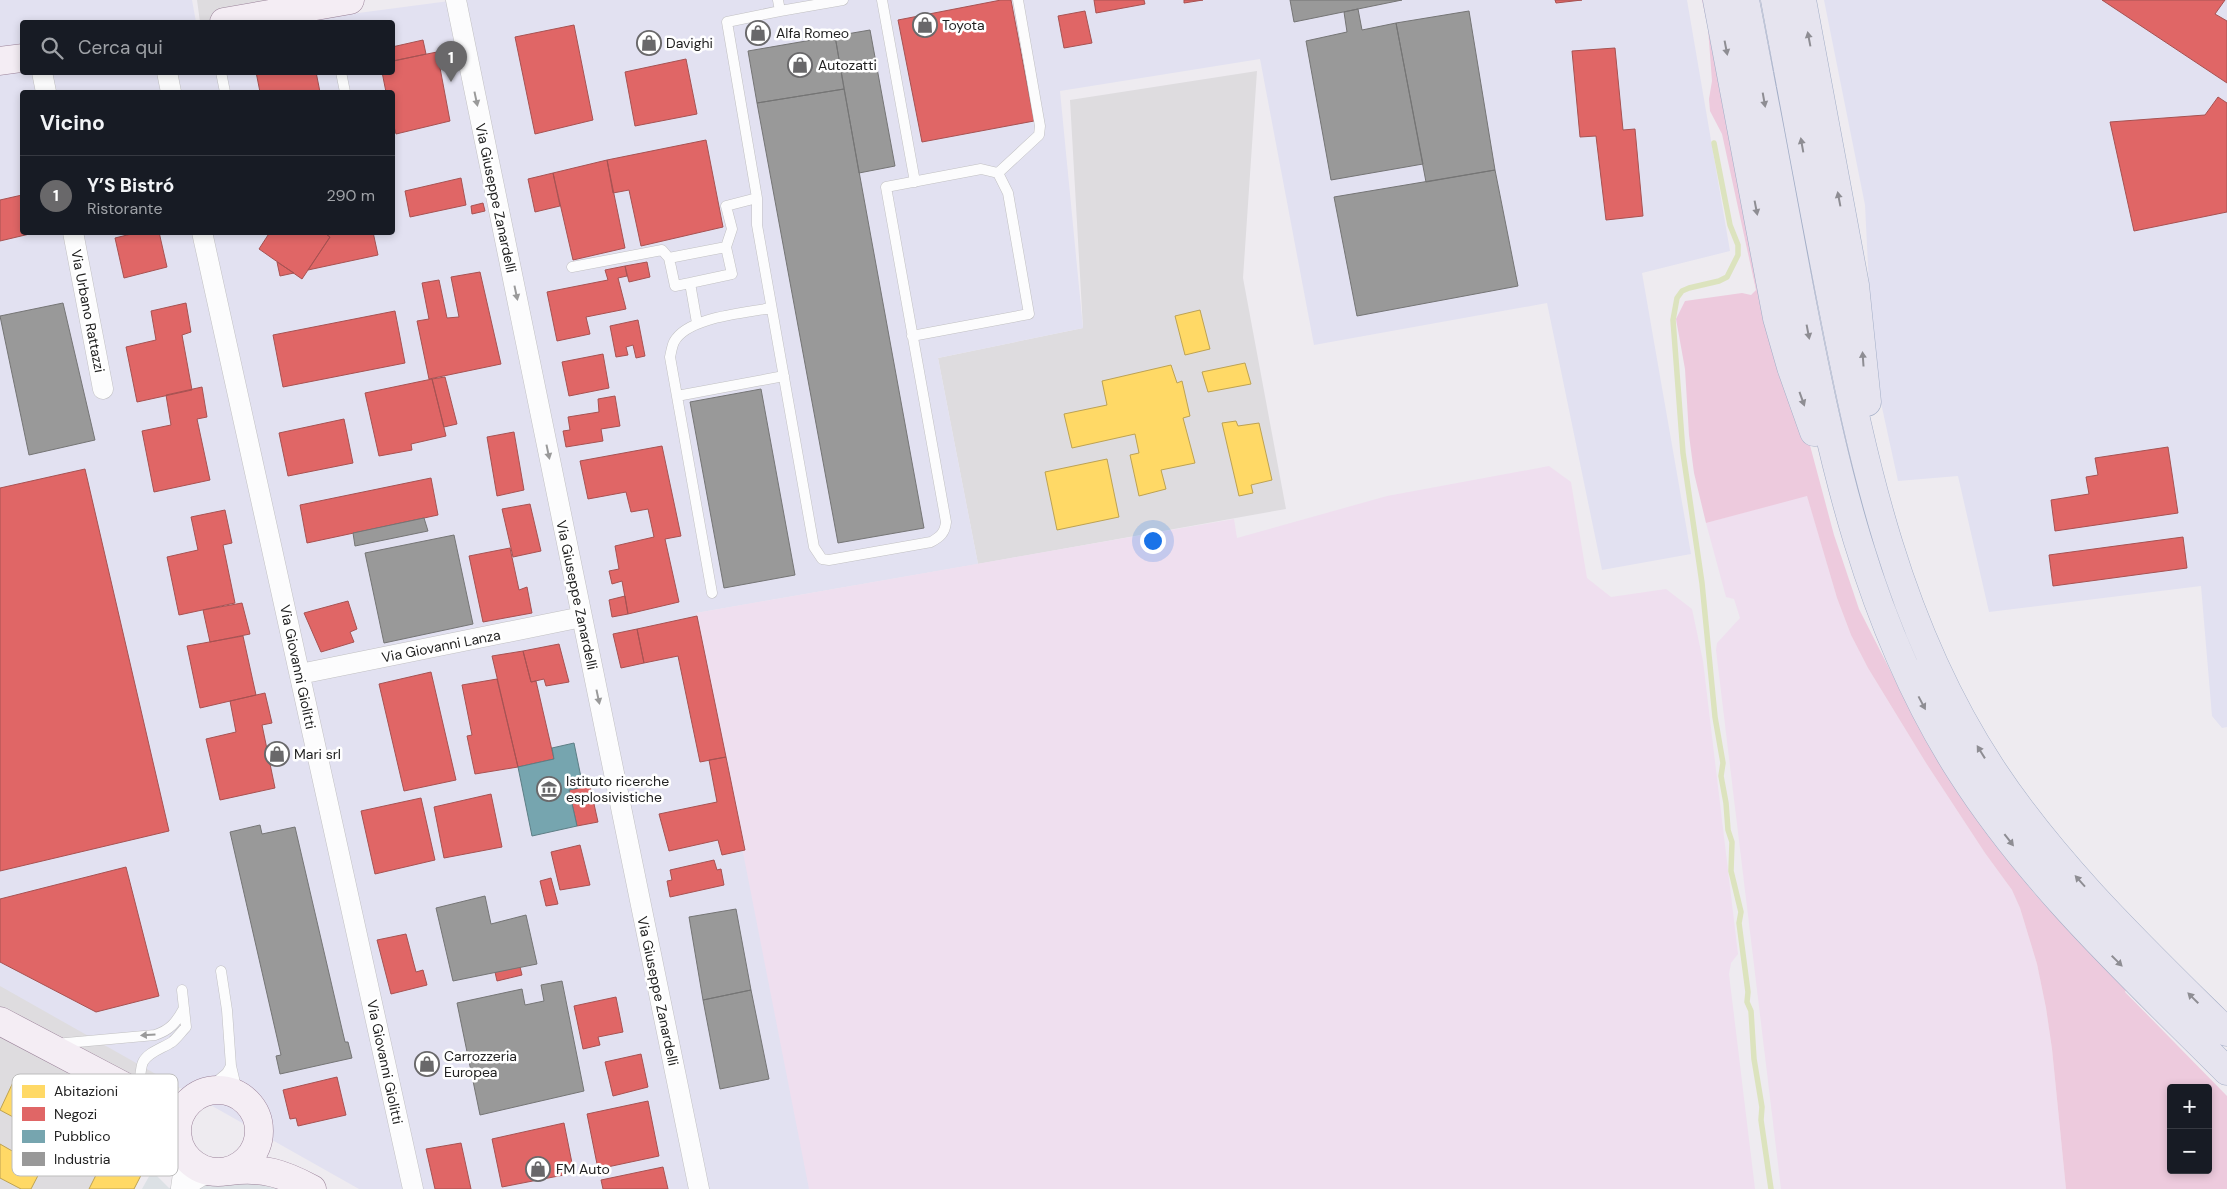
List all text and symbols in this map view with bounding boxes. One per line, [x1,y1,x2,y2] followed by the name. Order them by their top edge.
[912,12,938,38] shop icon: Toyota
[942,16,985,34] place label: Toyota
[20,20,395,75] search box
[745,20,771,46] shop icon: Alfa Romeo
[776,24,849,42] place label: Alfa Romeo
[636,30,662,56] shop icon: Davighi
[1805,31,1813,47] one-way arrow
[38,34,66,62] icon: search
[666,34,713,52] place label: Davighi
[78,35,163,60] text: Cerca qui
[1722,40,1730,56] one-way arrow
[435,41,467,82] pin: 1
[787,52,813,78] shop icon: Autozatti
[818,56,877,74] place label: Autozatti
[472,92,480,107] one-way arrow
[1760,92,1768,107] one-way arrow
[40,109,105,137] text: Vicino
[471,122,521,274] street label: Via Giuseppe Zanardelli
[1798,137,1806,153] one-way arrow
[87,173,174,198] text: Y’S Bistró
[53,185,59,206] text: 1
[326,185,375,206] text: 290 m
[1835,191,1843,207] one-way arrow
[87,198,163,219] text: Ristorante
[1752,200,1760,215] one-way arrow
[67,248,109,374] street label: Via Urbano Rattazzi
[512,285,520,301] one-way arrow
[1804,324,1812,340] one-way arrow
[1859,351,1867,367] one-way arrow
[1798,392,1806,407] one-way arrow
[544,444,552,460] one-way arrow
[552,519,602,671] street label: Via Giuseppe Zanardelli
[1140,528,1166,554] your location
[276,603,320,731] street label: Via Giovanni Giolitti
[380,626,502,666] street label: Via Giovanni Lanza
[595,689,603,705] one-way arrow
[1917,697,1926,710] one-way arrow
[264,741,290,767] shop icon: Mari srl
[294,745,341,763] place label: Mari srl
[1976,746,1986,759] one-way arrow
[566,772,669,806] place label: Istituto ricerche esplosivistiche
[536,776,562,802] museum icon: Istituto ricerche esplosivistiche
[2003,833,2014,846] one-way arrow
[2074,874,2085,887] one-way arrow
[633,915,683,1067] street label: Via Giuseppe Zanardelli
[2111,955,2123,967] one-way arrow
[2187,992,2199,1004] one-way arrow
[363,998,407,1126] street label: Via Giovanni Giolitti
[139,1032,155,1040] one-way arrow
[444,1047,517,1081] place label: Carrozzeria Europea
[414,1051,440,1077] shop icon: Carrozzeria Europea
[12,1074,178,1176] legend
[54,1082,118,1100] text: Abitazioni
[2167,1084,2212,1174] map controls
[2167,1084,2212,1129] button: +
[54,1105,97,1123] text: Negozi
[54,1127,110,1145] text: Pubblico
[2167,1129,2212,1174] button: −
[54,1150,110,1168] text: Industria
[525,1156,551,1182] shop icon: FM Auto
[556,1160,610,1178] place label: FM Auto

